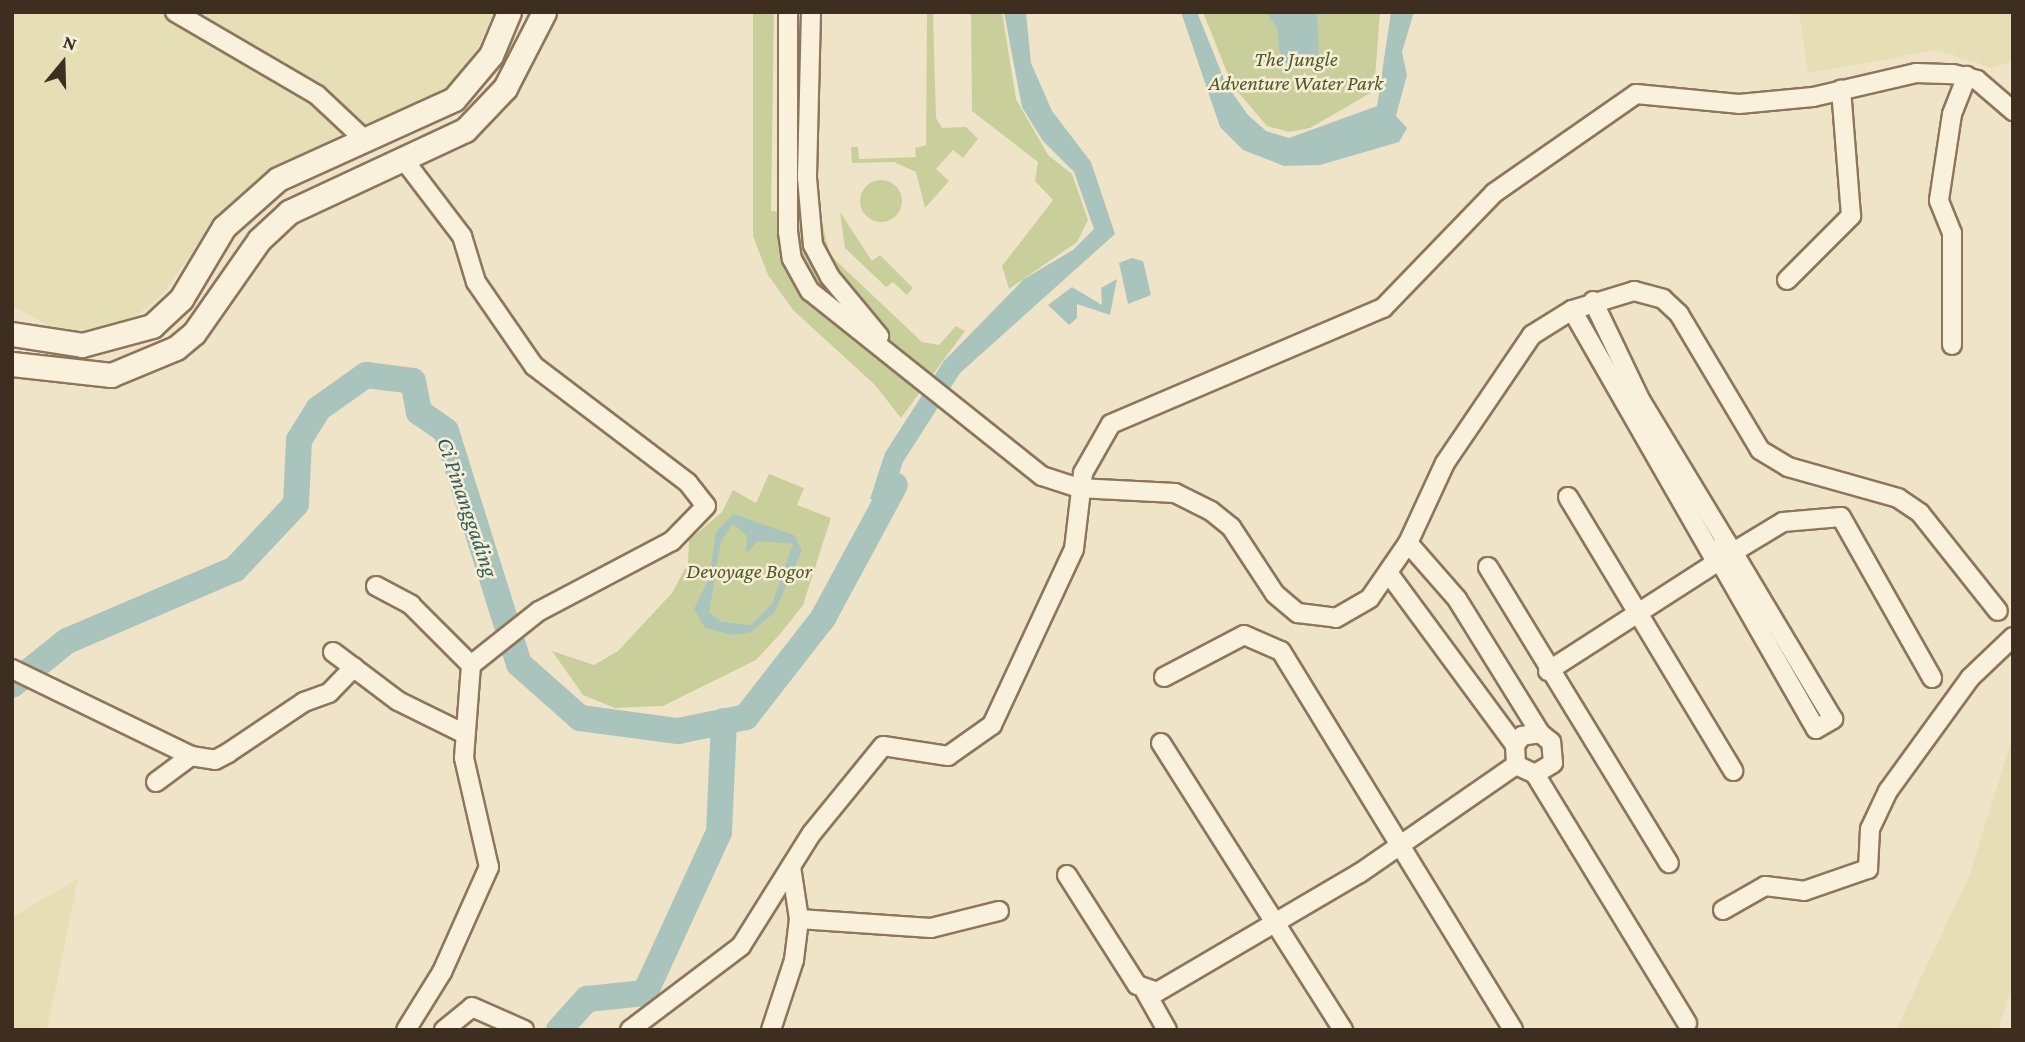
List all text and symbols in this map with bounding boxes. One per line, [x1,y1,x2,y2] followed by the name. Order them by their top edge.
[28,28,98,98] north arrow
[60,31,80,55] text: N
[1209,46,1383,96] park label: The Jungle Adventure Water Park
[431,433,505,581] water label: Ci Pinanggading
[686,558,812,584] park label: Devoyage Bogor

